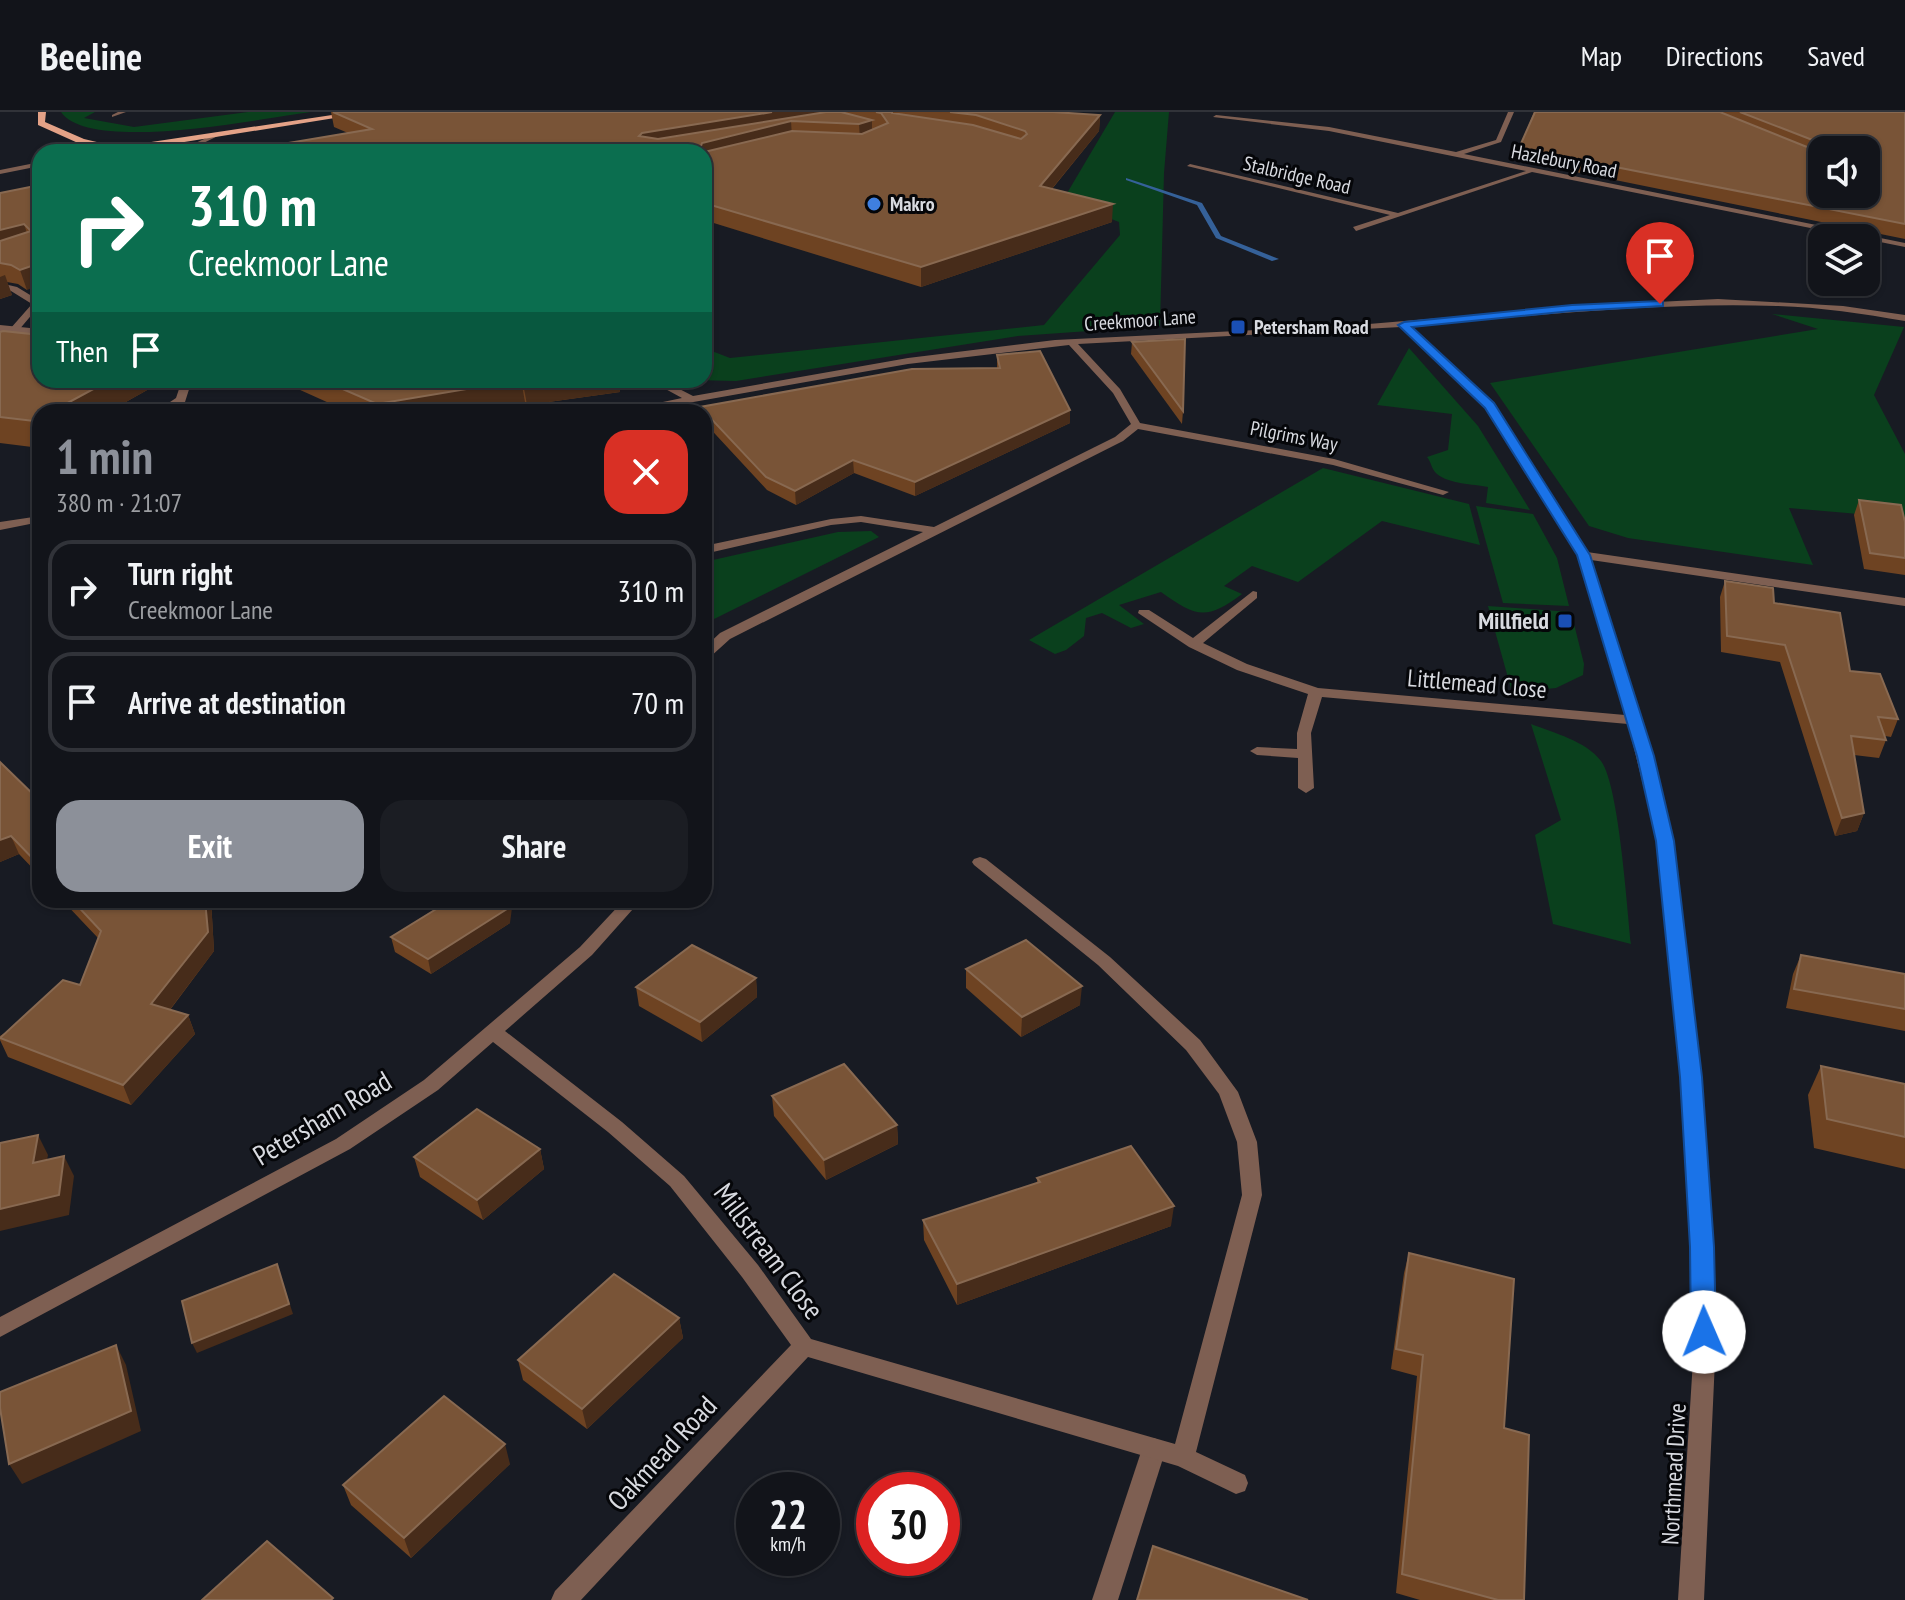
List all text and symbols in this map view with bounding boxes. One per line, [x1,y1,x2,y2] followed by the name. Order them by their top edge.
[40,31,142,80] text: Beeline
[1581,37,1622,74] text: Map
[1666,37,1763,74] text: Directions
[1807,37,1865,74] text: Saved
[1808,136,1880,296] map controls
[1808,136,1880,208] button: sound
[1509,138,1619,184] street label: Hazlebury Road
[1241,150,1353,200] street label: Stalbridge Road
[188,169,317,241] text: 310 m
[56,176,160,280] icon: right
[890,191,935,217] place label: Makro
[865,195,883,213] marker: Makro
[1626,222,1694,304] pin
[1808,224,1880,296] button: layers
[1638,234,1682,278] icon: arrive
[188,239,389,286] text: Creekmoor Lane
[1083,303,1197,337] street label: Creekmoor Lane
[1254,314,1369,340] place label: Petersham Road
[1229,318,1247,336] marker: Petersham Road
[124,328,168,372] icon: arrive
[56,331,108,370] text: Then
[1248,415,1340,457] street label: Pilgrims Way
[56,425,153,487] text: 1 min
[604,430,688,514] button: close
[56,486,182,519] text: 380 m · 21:07
[128,554,232,593] text: Turn right
[60,568,104,612] icon: right
[618,571,684,610] text: 310 m
[128,593,273,626] text: Creekmoor Lane
[1478,605,1549,636] place label: Millfield
[1556,612,1574,630] marker: Millfield
[1406,662,1548,705] street label: Littlemead Close
[60,680,104,724] icon: arrive
[128,683,346,722] text: Arrive at destination
[631,683,684,722] text: 70 m
[56,800,364,892] button: Exit
[380,800,688,892] button: Share
[246,1062,398,1173] street label: Petersham Road
[706,1175,833,1326] street label: Millstream Close
[1662,1290,1746,1374] position arrow
[599,1387,724,1518] street label: Oakmead Road
[1654,1402,1693,1546] street label: Northmead Drive
[856,1472,960,1576] speed limit sign: 30
[769,1488,807,1540] text: 22
[770,1531,806,1557] text: km/h

